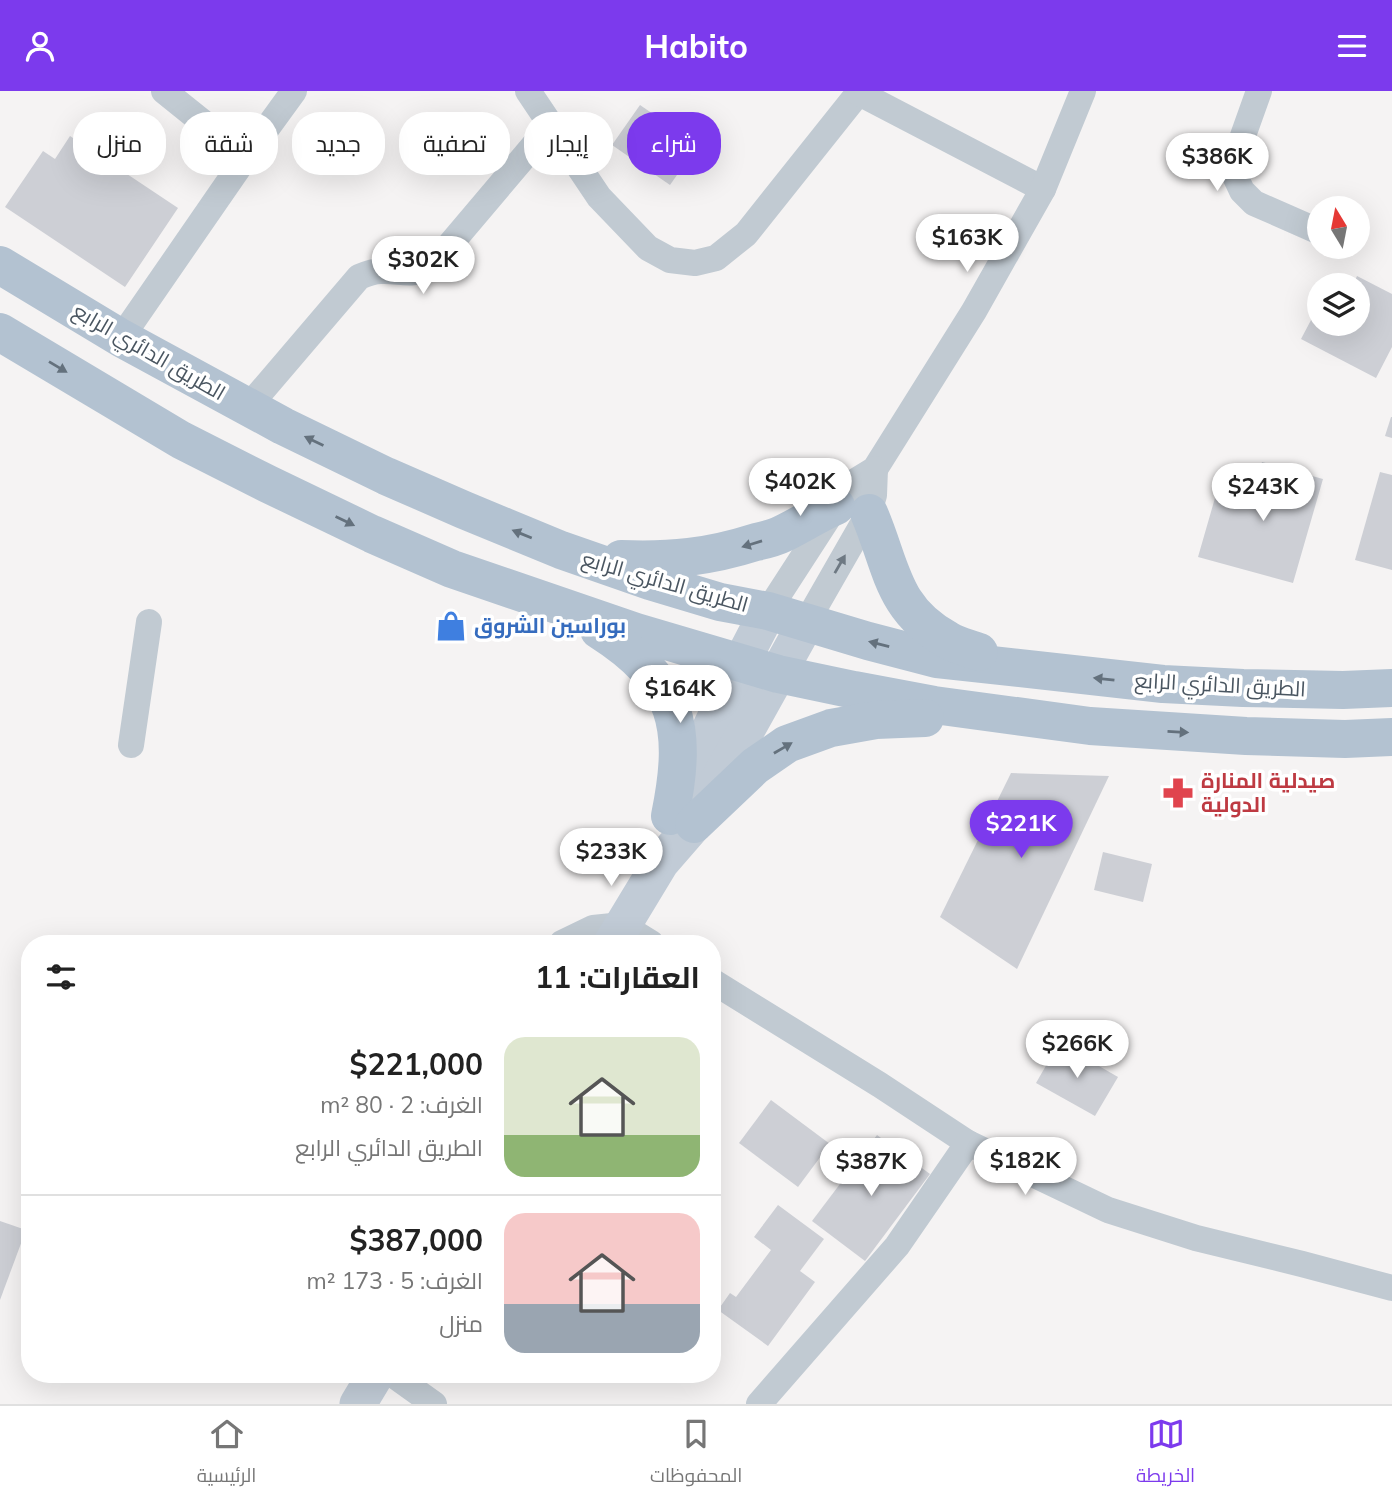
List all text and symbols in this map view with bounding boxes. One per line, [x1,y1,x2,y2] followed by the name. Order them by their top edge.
[644,26,748,66] text: Habito
[21,27,59,65] icon: person
[1333,27,1371,65] icon: menu
[73,112,166,175] chip: منزل
[180,112,278,175] chip: شقة
[292,112,385,175] chip: جديد
[399,112,510,175] chip: تصفية
[524,112,613,175] chip: إيجار
[627,112,721,175] chip: شراء
[1168,133,1266,193] pin: $386K
[1182,141,1252,170] text: $386K
[1307,196,1370,259] north arrow
[1307,196,1370,336] map controls
[918,215,1016,274] pin: $163K
[932,222,1002,251] text: $163K
[374,237,472,296] pin: $302K
[388,244,458,273] text: $302K
[1307,273,1370,336] button: layers
[67,297,230,409] street label: الطريق الدائري الرابع
[49,361,68,373] one-way arrow
[304,436,324,447] one-way arrow
[751,459,849,518] pin: $402K
[1214,463,1312,523] pin: $243K
[765,466,835,495] text: $402K
[1228,471,1298,500] text: $243K
[335,515,355,527] one-way arrow
[511,529,532,540] one-way arrow
[741,539,762,549] one-way arrow
[578,545,751,621] street label: الطريق الدائري الرابع
[834,554,846,573] one-way arrow
[434,609,468,643] shop icon: بوراسين الشروق
[474,612,626,639] place label: بوراسين الشروق
[868,638,890,649] one-way arrow
[631,665,729,725] pin: $164K
[1133,667,1306,705] street label: الطريق الدائري الرابع
[645,673,715,702] text: $164K
[1092,673,1114,684] one-way arrow
[1167,726,1189,737] one-way arrow
[774,742,793,754] one-way arrow
[1201,767,1335,818] place label: صيدلية المنارة الدولية
[1161,776,1195,810] pharmacy icon: صيدلية المنارة الدولية
[972,801,1070,860] pin: $221K
[986,808,1056,837] text: $221K
[562,829,660,888] pin: $233K
[576,836,646,865] text: $233K
[42,958,80,996] icon: filters
[535,958,700,996] text: العقارات: 11
[1028,1021,1126,1080] pin: $266K
[1042,1028,1112,1057] text: $266K
[350,1045,483,1083] text: $221,000
[560,1065,644,1149] icon: home
[320,1090,483,1119] text: الغرف: 2 · 80 m²
[295,1133,483,1162] text: الطريق الدائري الرابع
[976,1137,1074,1197] pin: $182K
[822,1139,920,1198] pin: $387K
[990,1145,1060,1174] text: $182K
[836,1146,906,1175] text: $387K
[350,1221,483,1259] text: $387,000
[560,1241,644,1325] icon: home
[306,1266,483,1295] text: الغرف: 5 · 173 m²
[439,1309,483,1338] text: منزل
[197,1415,256,1493] tab: الرئيسية
[650,1415,742,1493] tab: المحفوظات
[1136,1415,1195,1493] tab: الخريطة

